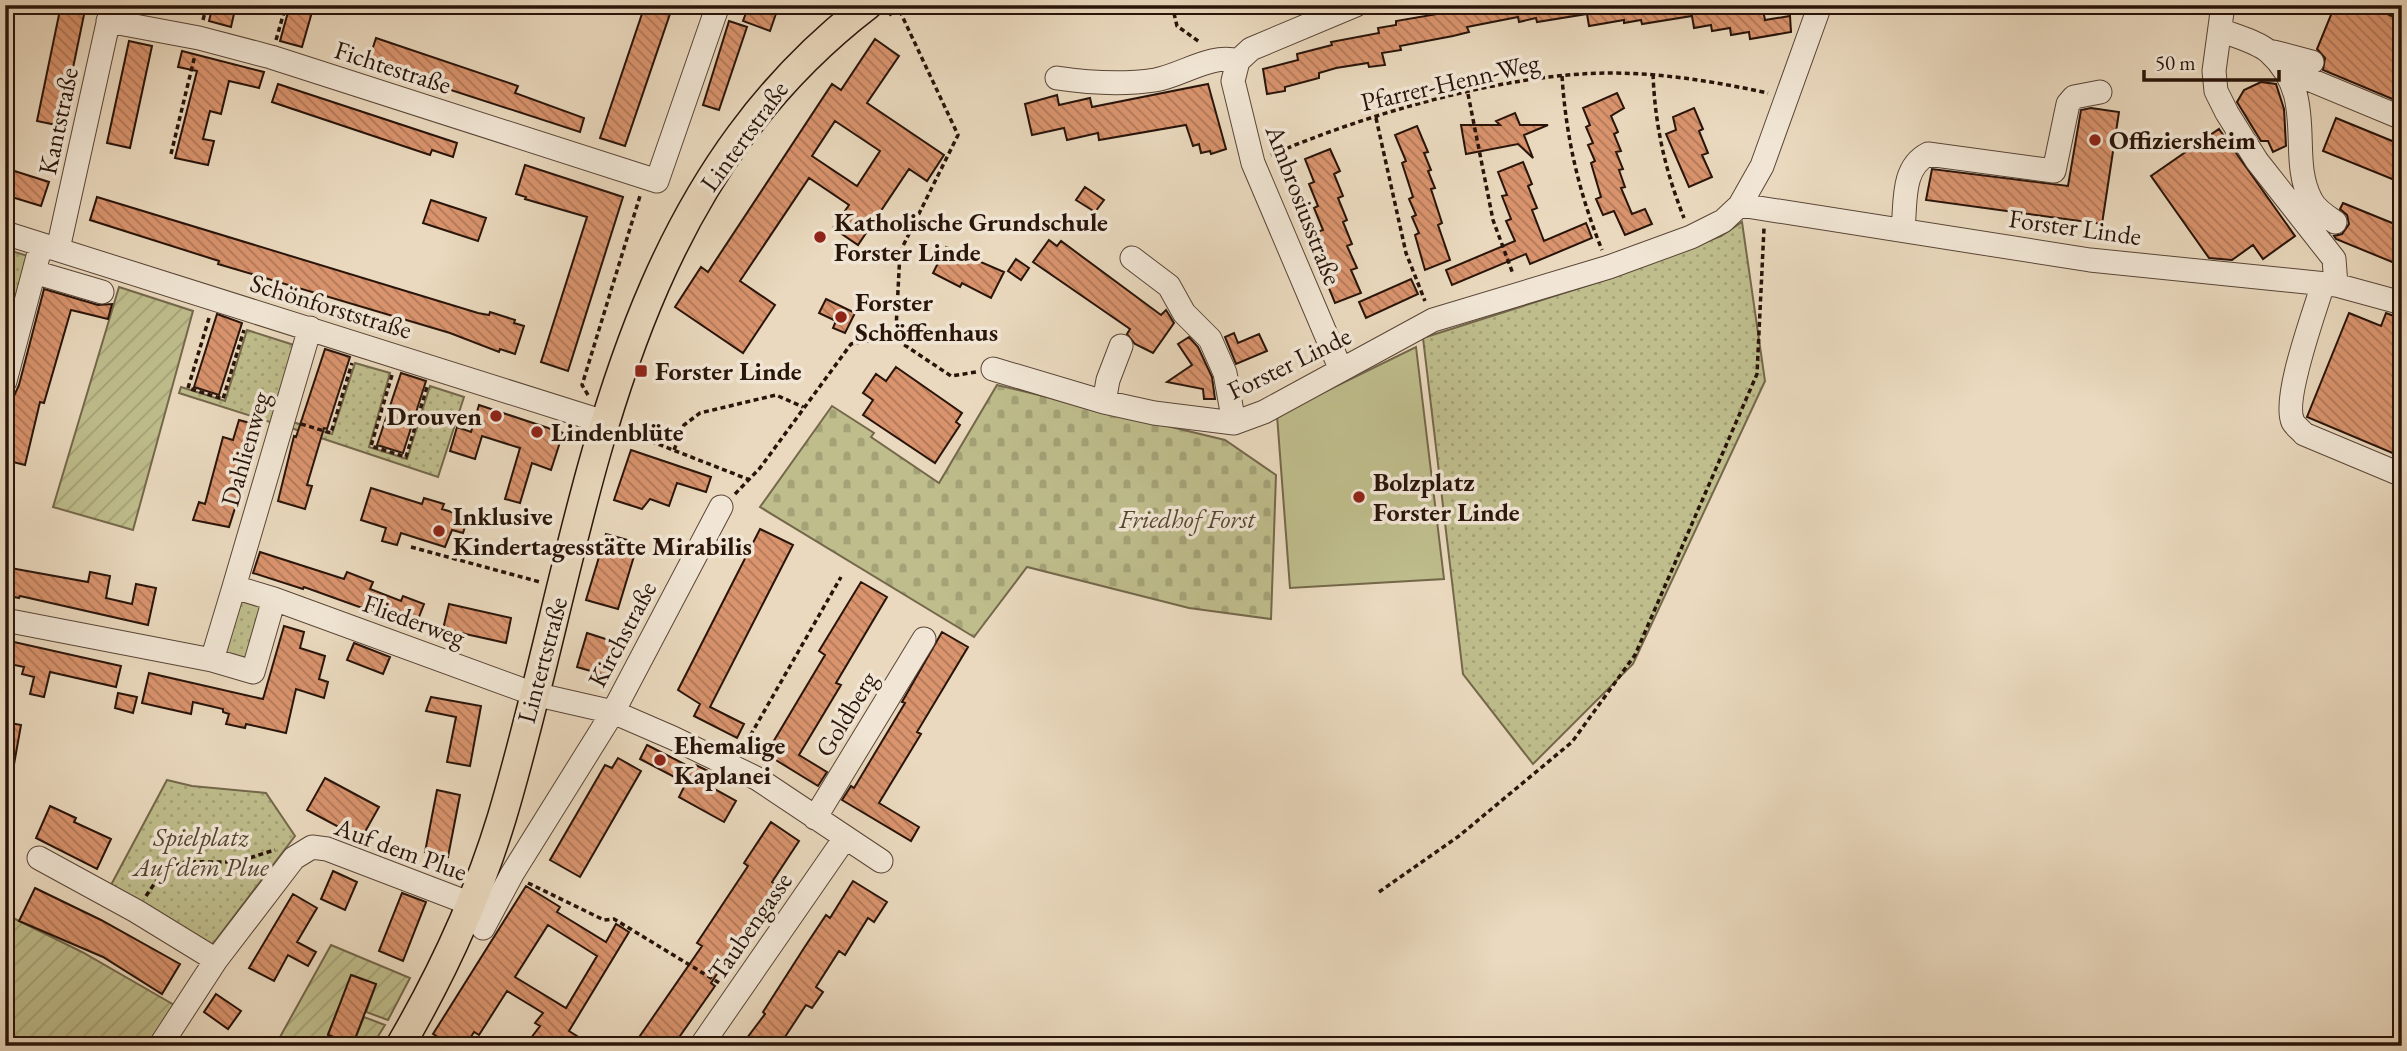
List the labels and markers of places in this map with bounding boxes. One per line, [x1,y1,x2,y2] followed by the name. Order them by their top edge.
[2109,123,2256,157] place label: Offiziersheim
[2087,132,2103,148] marker: Offiziersheim
[834,205,1108,269] place label: Katholische Grundschule Forster Linde
[812,229,828,245] marker: Katholische Grundschule Forster Linde
[855,285,998,349] place label: Forster Schöffenhaus
[833,309,849,325] marker: Forster Schöffenhaus
[655,354,802,388] place label: Forster Linde
[633,363,649,379] marker: Forster Linde
[387,399,482,433] place label: Drouven
[488,408,504,424] marker: Drouven
[551,415,684,449] place label: Lindenblüte
[529,424,545,440] marker: Lindenblüte
[1373,465,1520,529] place label: Bolzplatz Forster Linde
[1351,489,1367,505] marker: Bolzplatz Forster Linde
[453,499,752,563] place label: Inklusive Kindertagesstätte Mirabilis
[431,523,447,539] marker: Inklusive Kindertagesstätte Mirabilis
[674,728,786,792] place label: Ehemalige Kaplanei
[652,752,668,768] marker: Ehemalige Kaplanei

